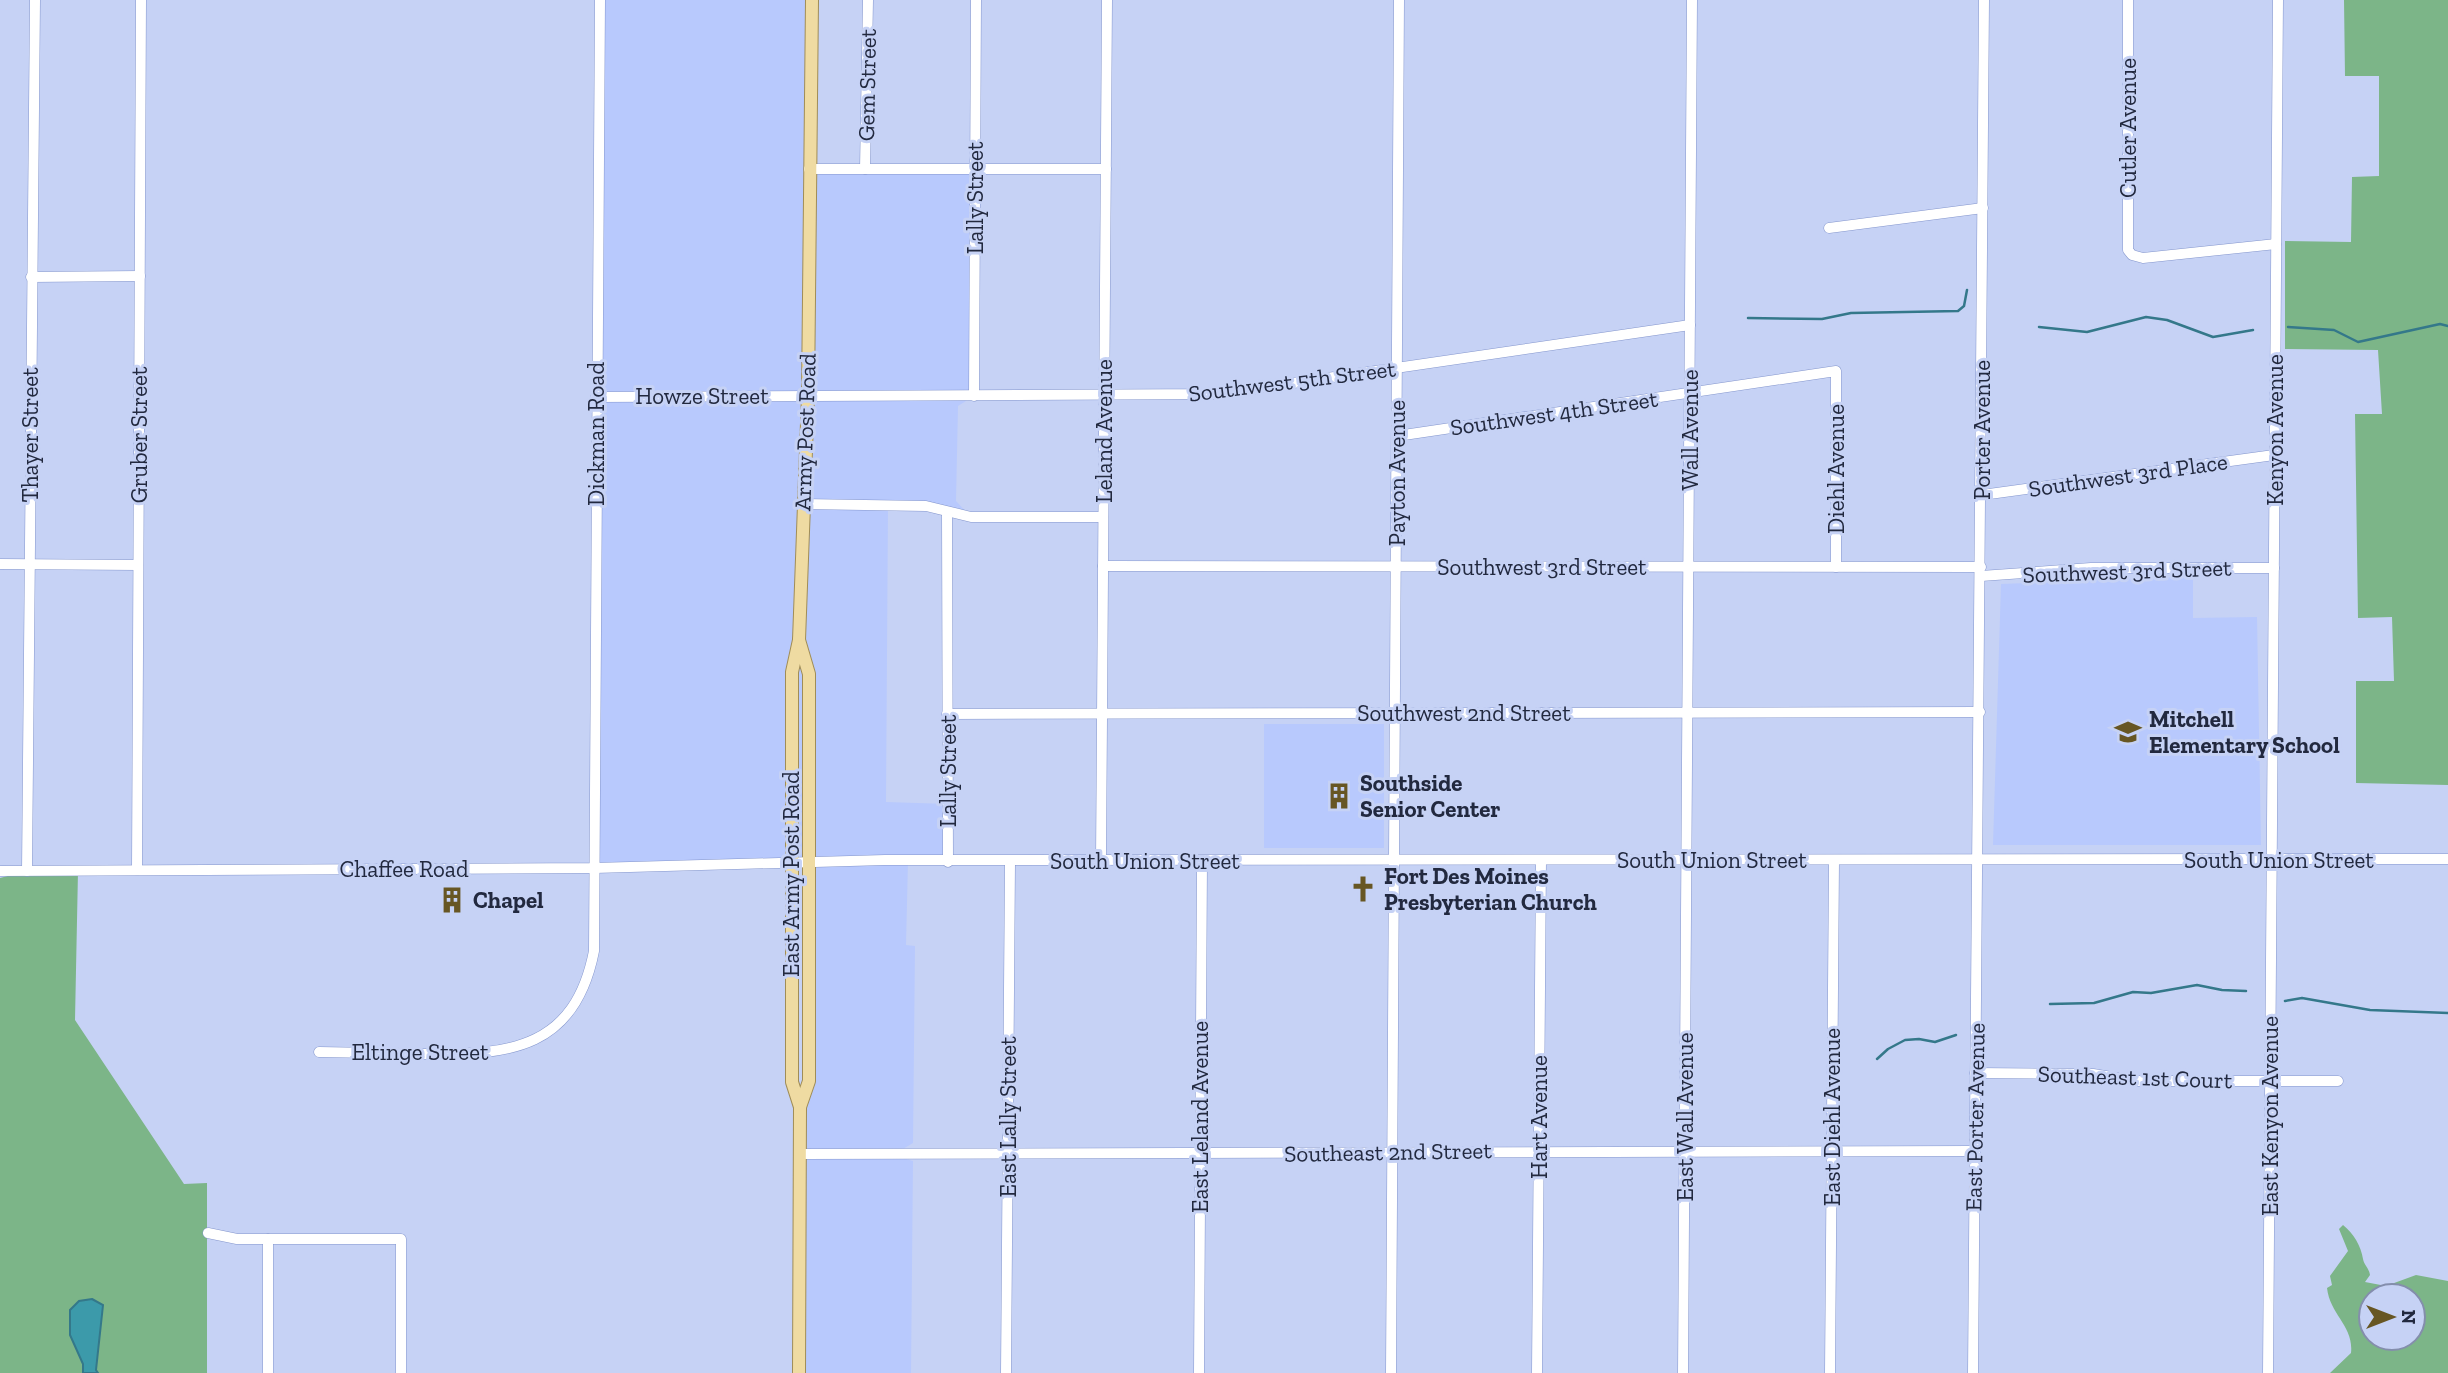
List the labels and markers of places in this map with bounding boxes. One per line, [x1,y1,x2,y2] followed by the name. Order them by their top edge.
[2149,705,2340,759] place label: Mitchell Elementary School
[2113,717,2143,747] school or university icon: Mitchell Elementary School
[1360,769,1501,823] place label: Southside Senior Center
[1324,781,1354,811] building icon: Southside Senior Center
[1384,862,1598,916] place label: Fort Des Moines Presbyterian Church
[1348,874,1378,904] church icon: Fort Des Moines Presbyterian Church
[437,885,467,915] building icon: Chapel
[473,886,544,914] place label: Chapel

